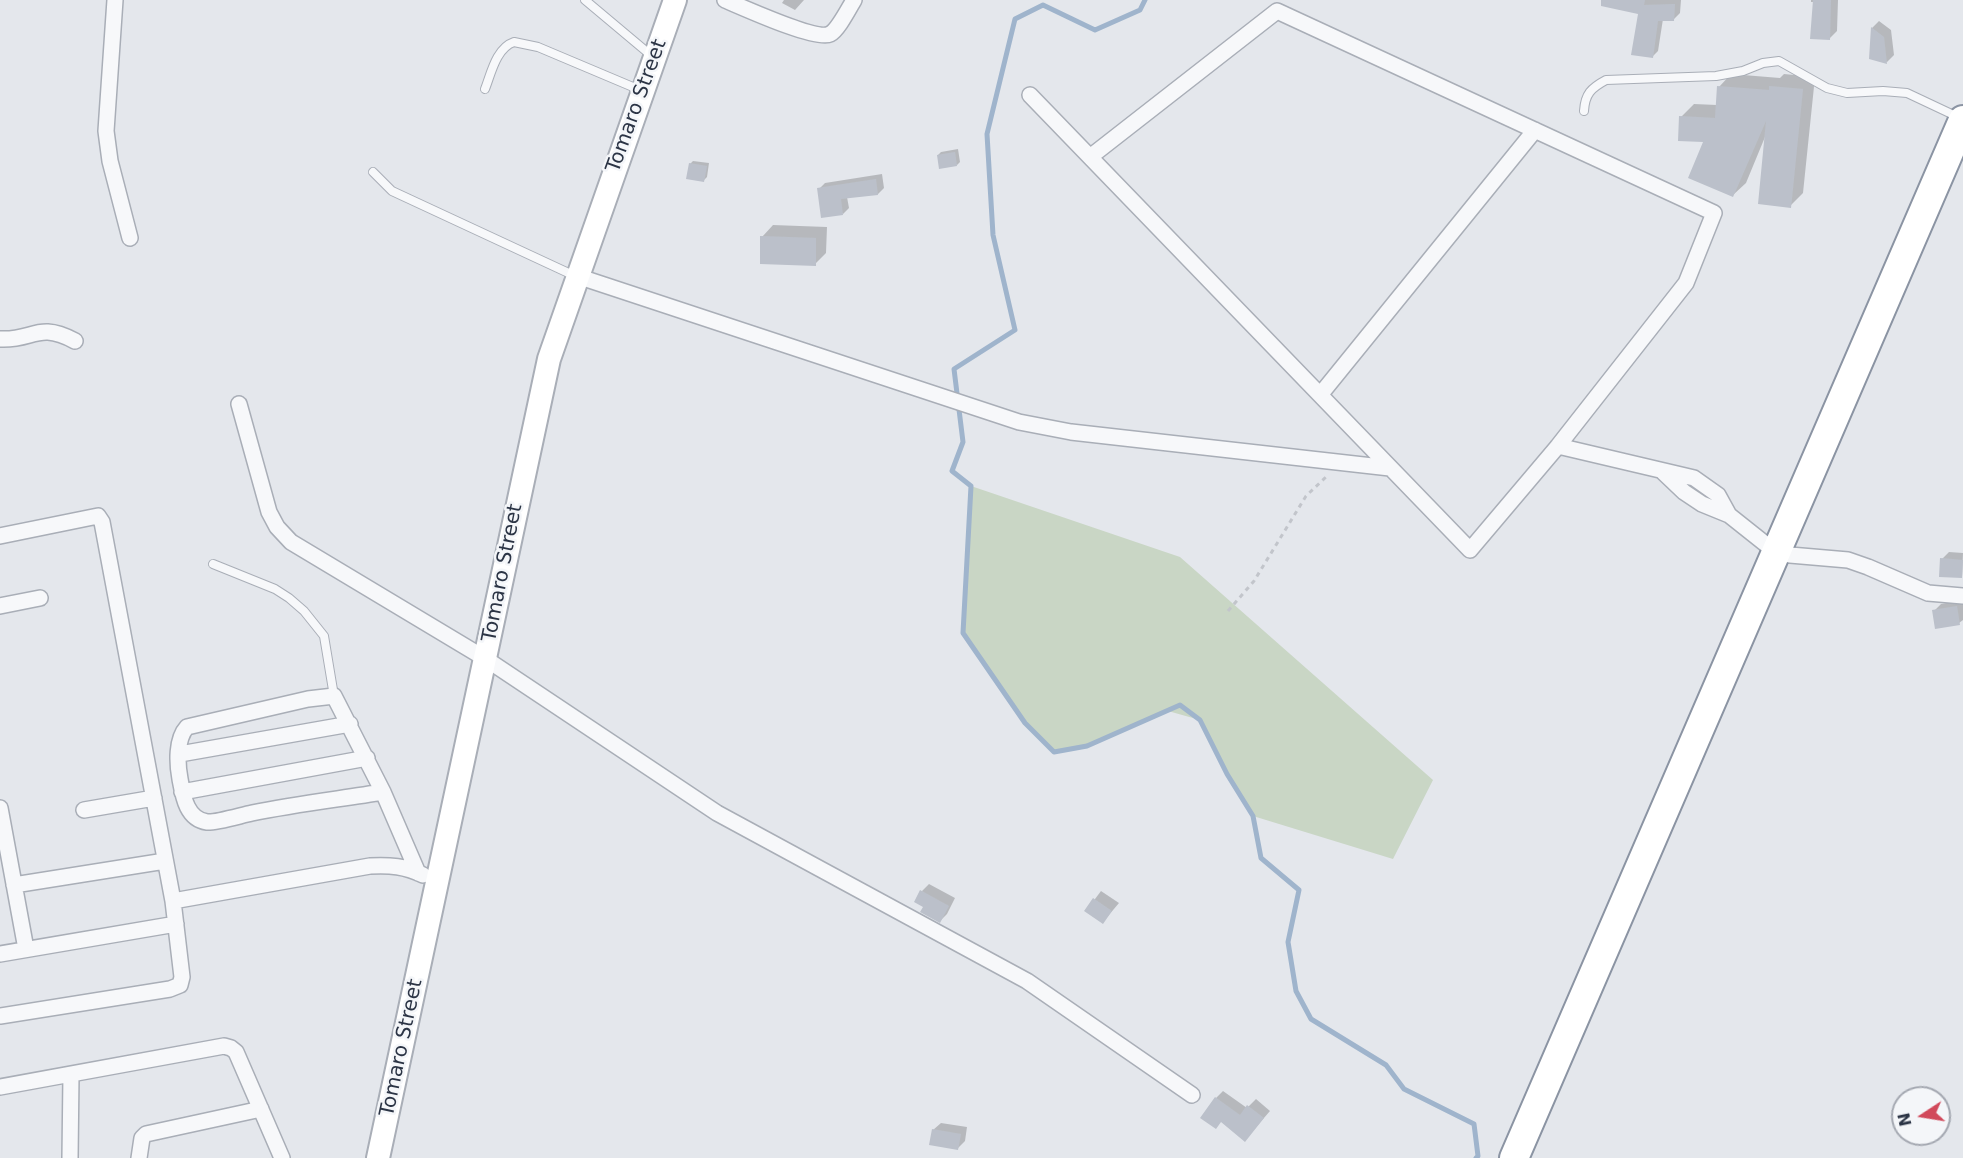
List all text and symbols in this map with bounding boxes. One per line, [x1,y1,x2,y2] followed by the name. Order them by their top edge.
[602,36,672,176] street label: Tomaro Street
[478,502,528,644] street label: Tomaro Street
[376,977,428,1119] street label: Tomaro Street
[1891,1086,1951,1146] north arrow
[1894,1111,1916,1128] text: N

